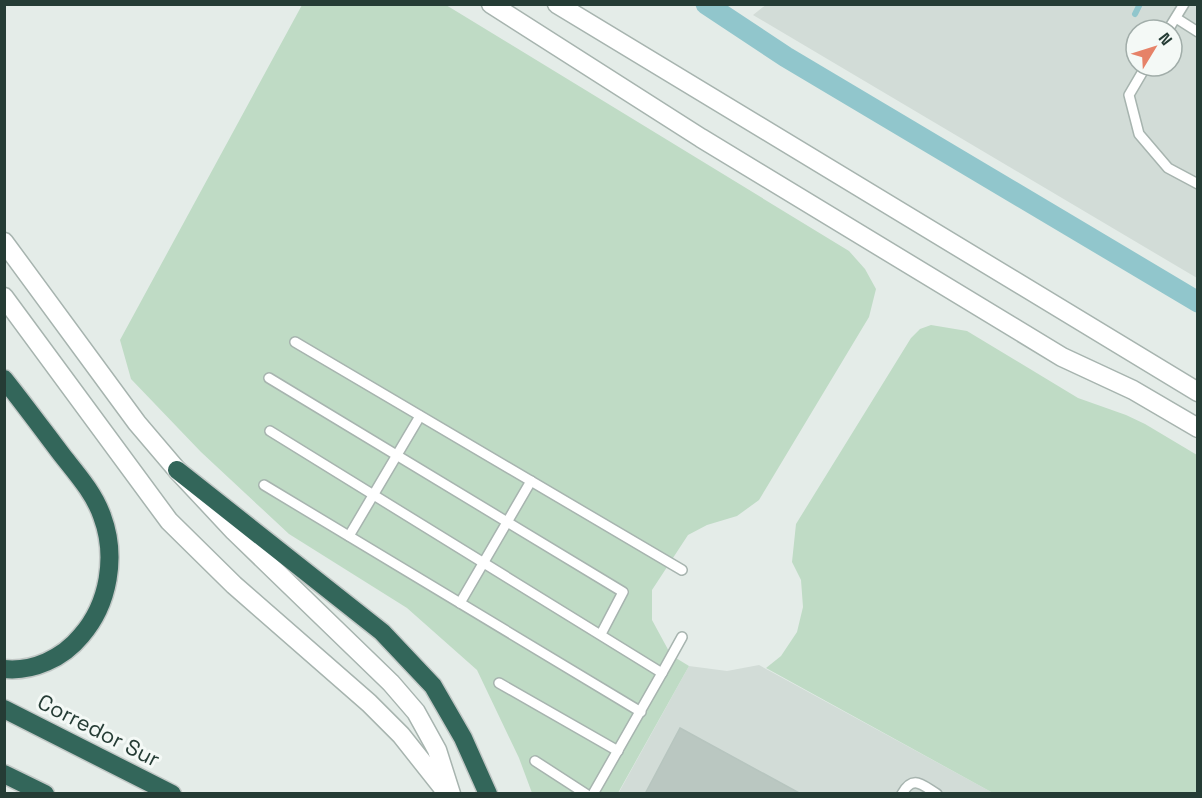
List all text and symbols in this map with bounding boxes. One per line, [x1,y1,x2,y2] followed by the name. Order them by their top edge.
[1124,18,1184,78] north arrow
[1154,28,1177,50] text: N
[33,687,165,773] street label: Corredor Sur

